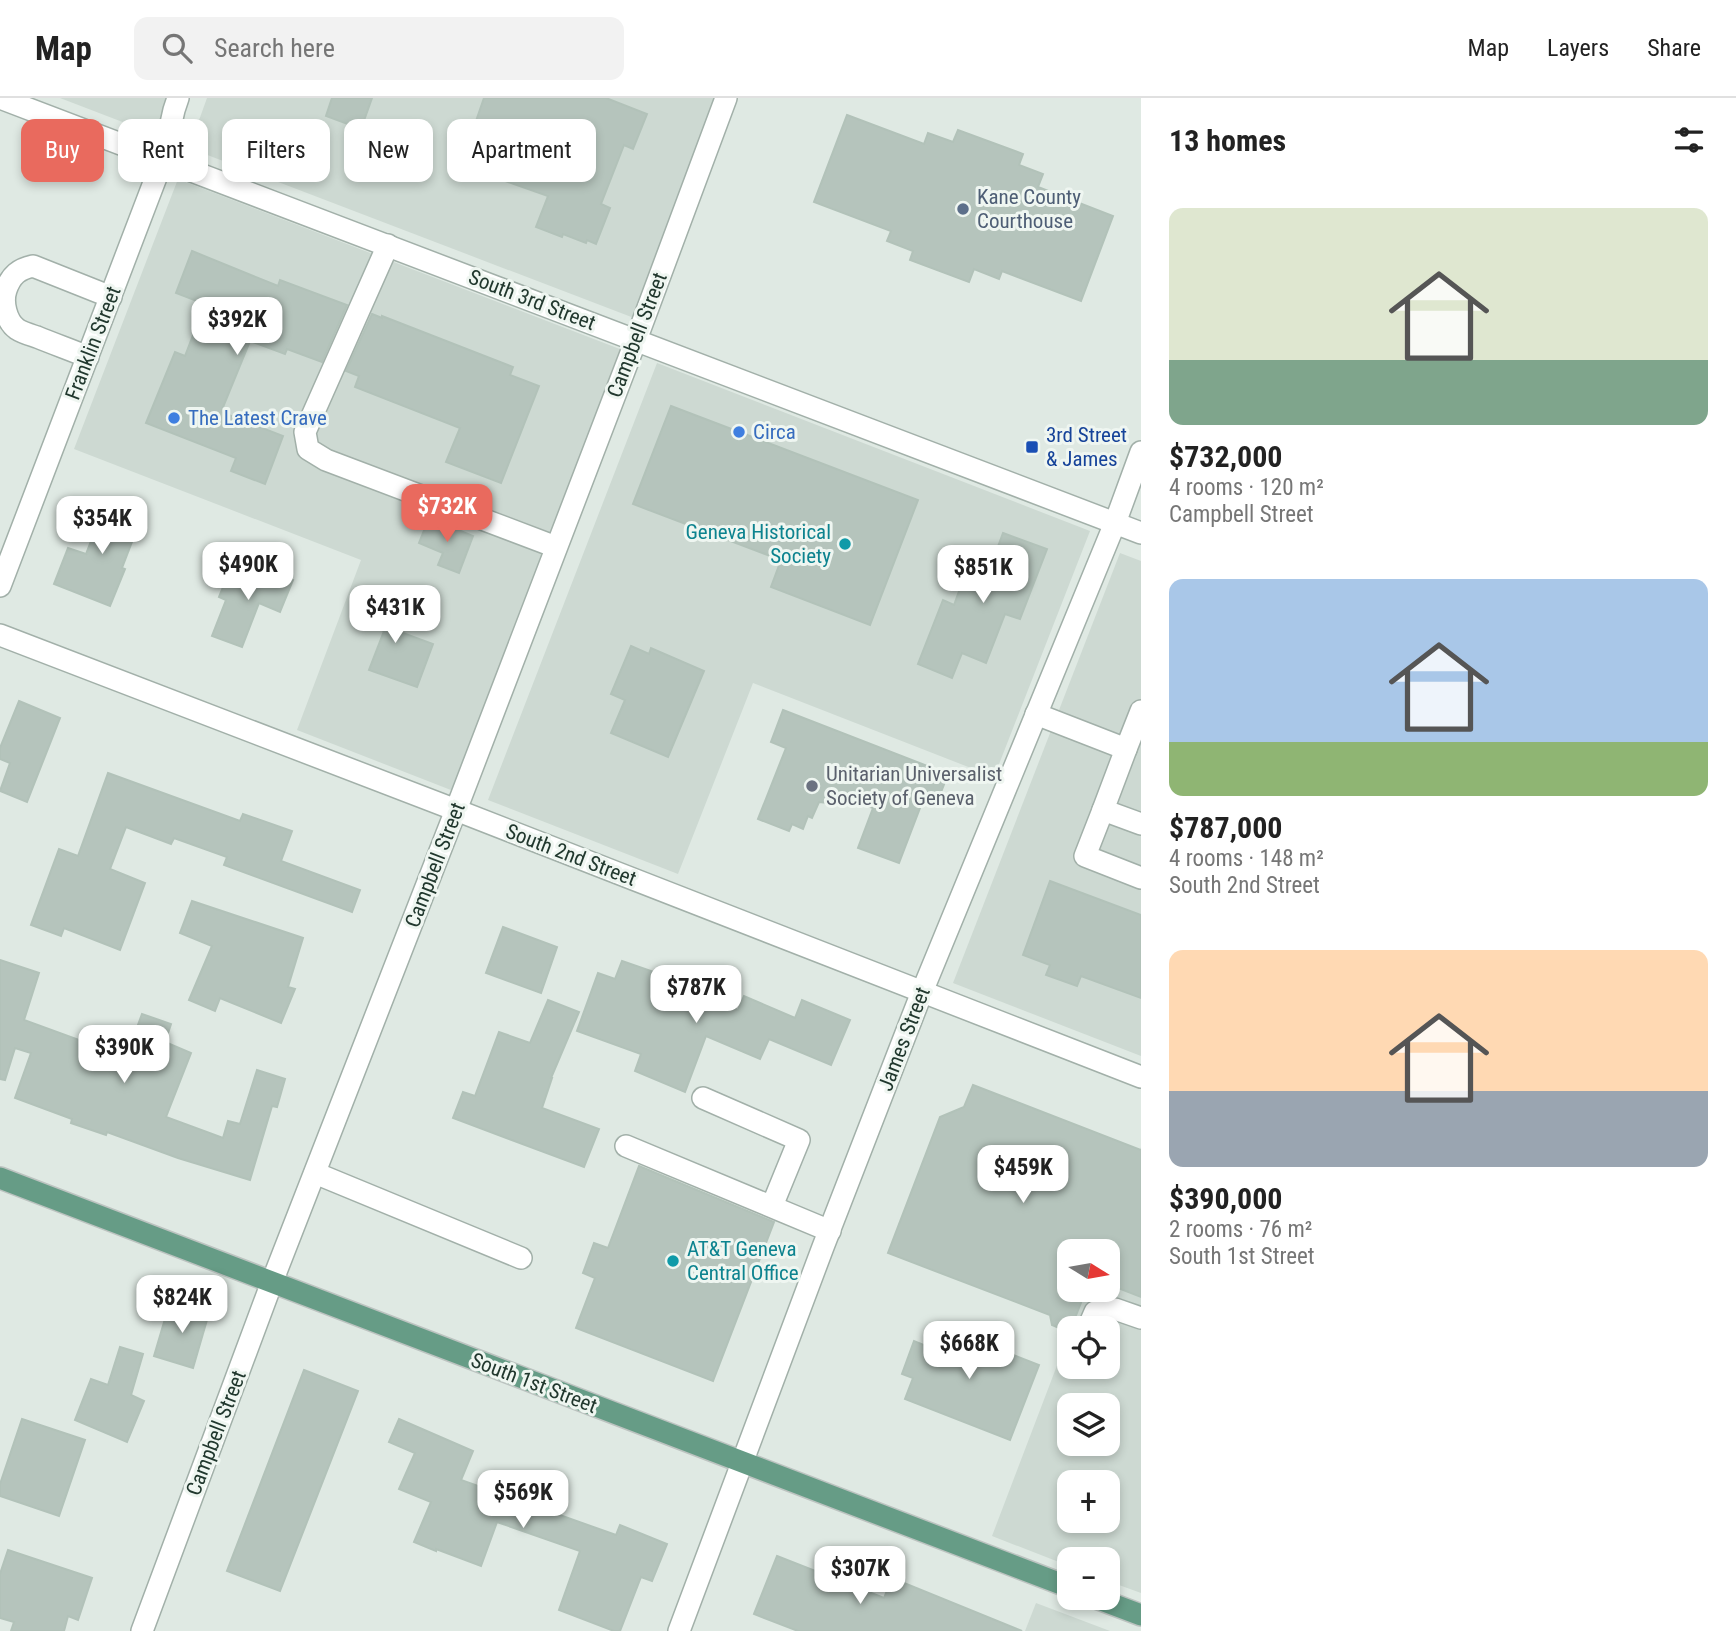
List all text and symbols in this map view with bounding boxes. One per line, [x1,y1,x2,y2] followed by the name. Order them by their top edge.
[134,17,624,80] search box
[35,29,92,68] text: Map
[158,29,196,67] icon: search
[214,33,335,63] text: Search here
[1468,34,1509,62] text: Map
[1547,34,1609,62] text: Layers
[1647,34,1701,62] text: Share
[21,119,104,182] chip: Buy
[118,119,208,182] chip: Rent
[222,119,330,182] chip: Filters
[344,119,433,182] chip: New
[447,119,596,182] chip: Apartment
[1670,121,1708,159] icon: filters
[1169,123,1286,158] text: 13 homes
[977,185,1081,233] place label: Kane County Courthouse
[955,201,971,217] marker: Kane County Courthouse
[1376,253,1502,379] icon: home
[465,265,599,335] street label: South 3rd Street
[602,269,672,401] street label: Campbell Street
[60,283,126,403] street label: Franklin Street
[188,298,286,357] pin: $392K
[207,306,267,333] text: $392K
[188,406,327,430] place label: The Latest Crave
[166,410,182,426] marker: The Latest Crave
[753,420,796,444] place label: Circa
[1046,423,1127,471] place label: 3rd Street & James
[731,424,747,440] marker: Circa
[1024,439,1040,455] marker: 3rd Street & James
[1169,439,1282,474] text: $732,000
[1169,474,1324,501] text: 4 rooms · 120 m²
[398,484,496,544] pin: $732K
[417,493,477,520] text: $732K
[53,496,151,556] pin: $354K
[1169,501,1314,528] text: Campbell Street
[72,505,132,532] text: $354K
[685,520,831,568] place label: Geneva Historical Society
[837,536,853,552] marker: Geneva Historical Society
[199,542,297,602] pin: $490K
[934,546,1032,605] pin: $851K
[218,551,278,578] text: $490K
[953,554,1013,581] text: $851K
[346,586,444,645] pin: $431K
[365,594,425,621] text: $431K
[1376,624,1502,750] icon: home
[826,762,1002,810] place label: Unitarian Universalist Society of Geneva
[804,778,820,794] marker: Unitarian Universalist Society of Geneva
[400,799,470,931] street label: Campbell Street
[1169,810,1282,845] text: $787,000
[502,819,640,891] street label: South 2nd Street
[1169,845,1324,872] text: 4 rooms · 148 m²
[1169,872,1320,899] text: South 2nd Street
[647,965,745,1025] pin: $787K
[666,974,726,1001] text: $787K
[873,984,935,1094] street label: James Street
[1376,995,1502,1121] icon: home
[75,1026,173,1085] pin: $390K
[94,1034,154,1061] text: $390K
[974,1146,1072,1205] pin: $459K
[993,1154,1053,1181] text: $459K
[1169,1181,1282,1216] text: $390,000
[1169,1216,1312,1243] text: 2 rooms · 76 m²
[687,1237,799,1285] place label: AT&T Geneva Central Office
[1057,1239,1120,1302] north arrow
[1057,1239,1120,1610] map controls
[1169,1243,1315,1270] text: South 1st Street
[665,1253,681,1269] marker: AT&T Geneva Central Office
[133,1276,231,1335] pin: $824K
[152,1284,212,1311] text: $824K
[1057,1316,1120,1379] button: locate
[920,1322,1018,1381] pin: $668K
[939,1330,999,1357] text: $668K
[468,1348,600,1418] street label: South 1st Street
[181,1367,251,1499] street label: Campbell Street
[1057,1393,1120,1456] button: layers
[474,1470,572,1530] pin: $569K
[1057,1470,1120,1533] button: +
[493,1479,553,1506] text: $569K
[811,1546,909,1606] pin: $307K
[1057,1547,1120,1610] button: −
[830,1555,890,1582] text: $307K

